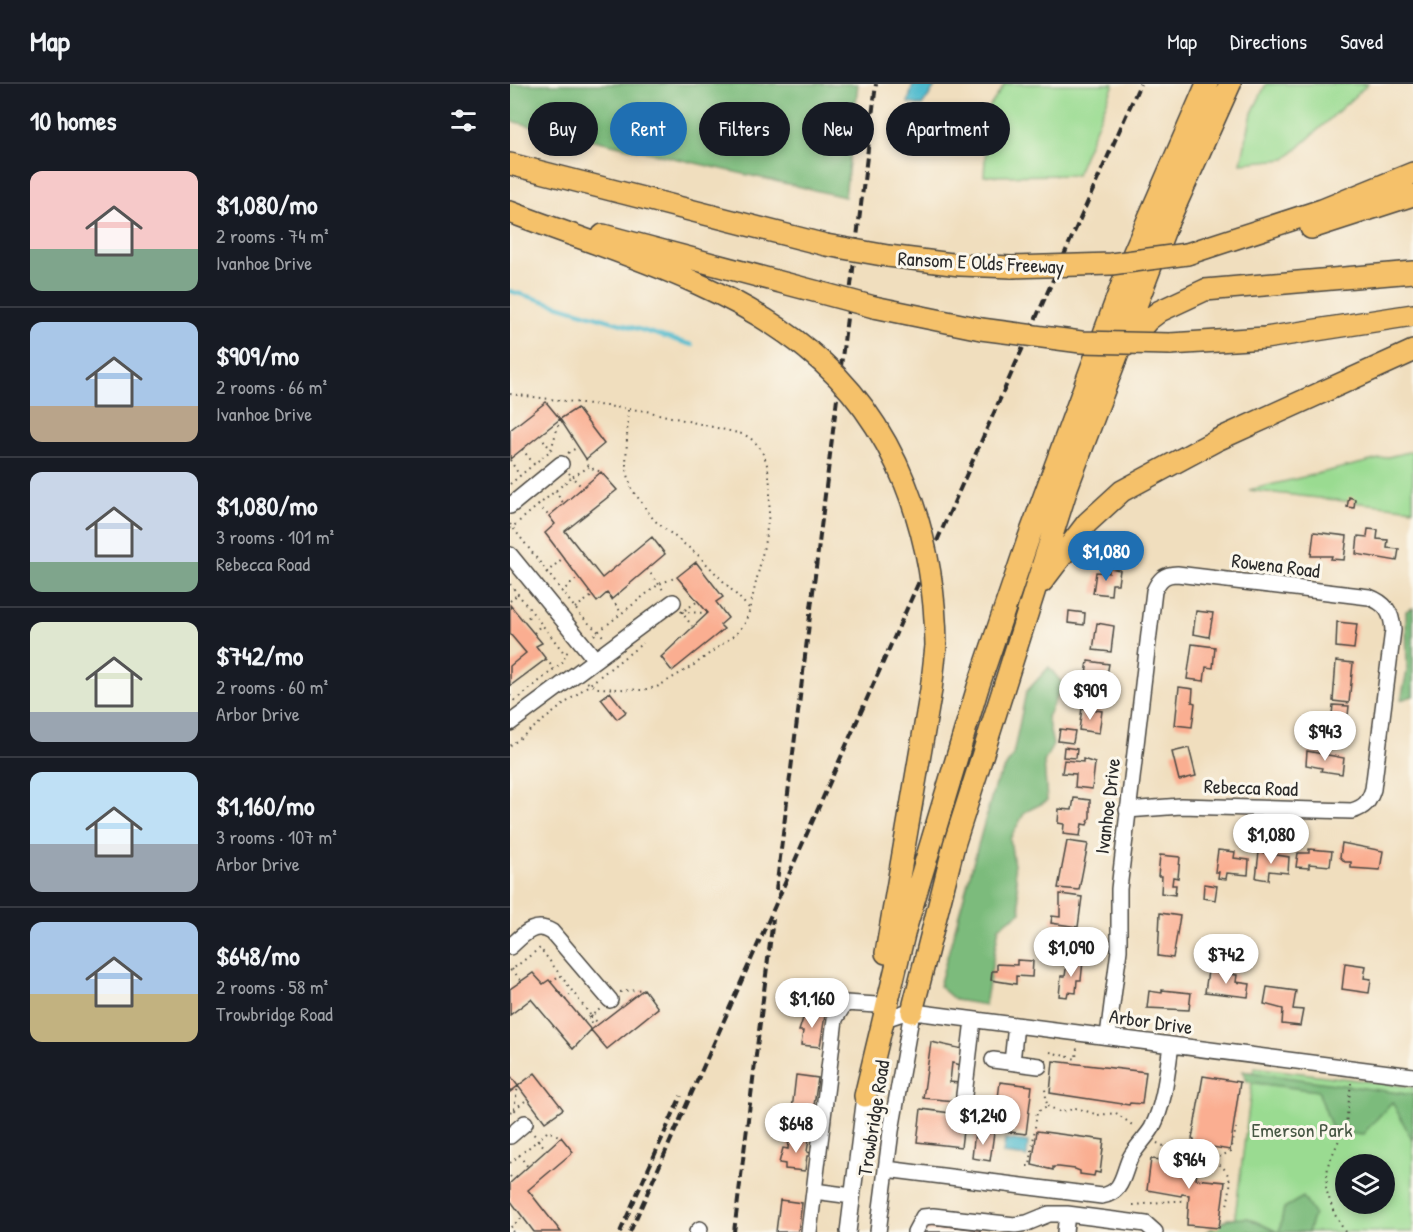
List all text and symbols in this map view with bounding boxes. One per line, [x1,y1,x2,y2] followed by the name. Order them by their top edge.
[30,22,70,60] text: Map
[1167,27,1197,56] text: Map
[1230,27,1307,56] text: Directions
[1340,27,1383,56] text: Saved
[528,102,598,156] chip: Buy
[610,102,687,156] chip: Rent
[699,102,790,156] chip: Filters
[802,102,874,156] chip: New
[886,102,1010,156] chip: Apartment
[30,103,117,138] text: 10 homes
[447,104,480,137] icon: filters
[216,187,318,222] text: $1,080/mo
[78,195,150,267] icon: home
[216,222,328,249] text: 2 rooms · 74 m²
[897,244,1065,280] street label: Ransom E Olds Freeway
[216,249,312,276] text: Ivanhoe Drive
[216,338,299,373] text: $909/mo
[78,346,150,418] icon: home
[216,373,327,400] text: 2 rooms · 66 m²
[216,400,312,427] text: Ivanhoe Drive
[216,488,318,523] text: $1,080/mo
[78,496,150,568] icon: home
[216,523,334,550] text: 3 rooms · 101 m²
[1057,531,1155,582] pin: $1,080
[1082,537,1130,564] text: $1,080
[1230,546,1322,584] street label: Rowena Road
[216,550,310,577] text: Rebecca Road
[216,638,303,673] text: $742/mo
[78,646,150,718] icon: home
[1054,670,1126,721] pin: $909
[216,673,328,700] text: 2 rooms · 60 m²
[1073,676,1107,703] text: $909
[216,700,300,727] text: Arbor Drive
[1289,711,1361,762] pin: $943
[1308,717,1342,744] text: $943
[1088,757,1126,855] street label: Ivanhoe Drive
[1204,772,1299,802] street label: Rebecca Road
[216,788,315,823] text: $1,160/mo
[78,796,150,868] icon: home
[1222,814,1320,865] pin: $1,080
[1247,820,1295,847] text: $1,080
[216,823,337,850] text: 3 rooms · 107 m²
[216,850,300,877] text: Arbor Drive
[1022,927,1120,978] pin: $1,090
[1048,933,1094,960] text: $1,090
[1190,934,1262,985] pin: $742
[216,938,300,973] text: $648/mo
[1208,940,1244,967] text: $742
[78,946,150,1018] icon: home
[216,973,328,1000] text: 2 rooms · 58 m²
[763,978,861,1029] pin: $1,160
[789,984,835,1011] text: $1,160
[216,1000,333,1027] text: Trowbridge Road
[1108,1002,1194,1040] street label: Arbor Drive
[851,1058,896,1178] street label: Trowbridge Road
[934,1095,1032,1146] pin: $1,240
[959,1101,1007,1128] text: $1,240
[760,1103,832,1154] pin: $648
[779,1109,813,1136] text: $648
[1252,1116,1352,1143] park label: Emerson Park
[1153,1139,1225,1190] pin: $964
[1173,1145,1205,1172] text: $964
[1335,1154,1395,1214] map controls
[1335,1154,1395,1214] button: layers

